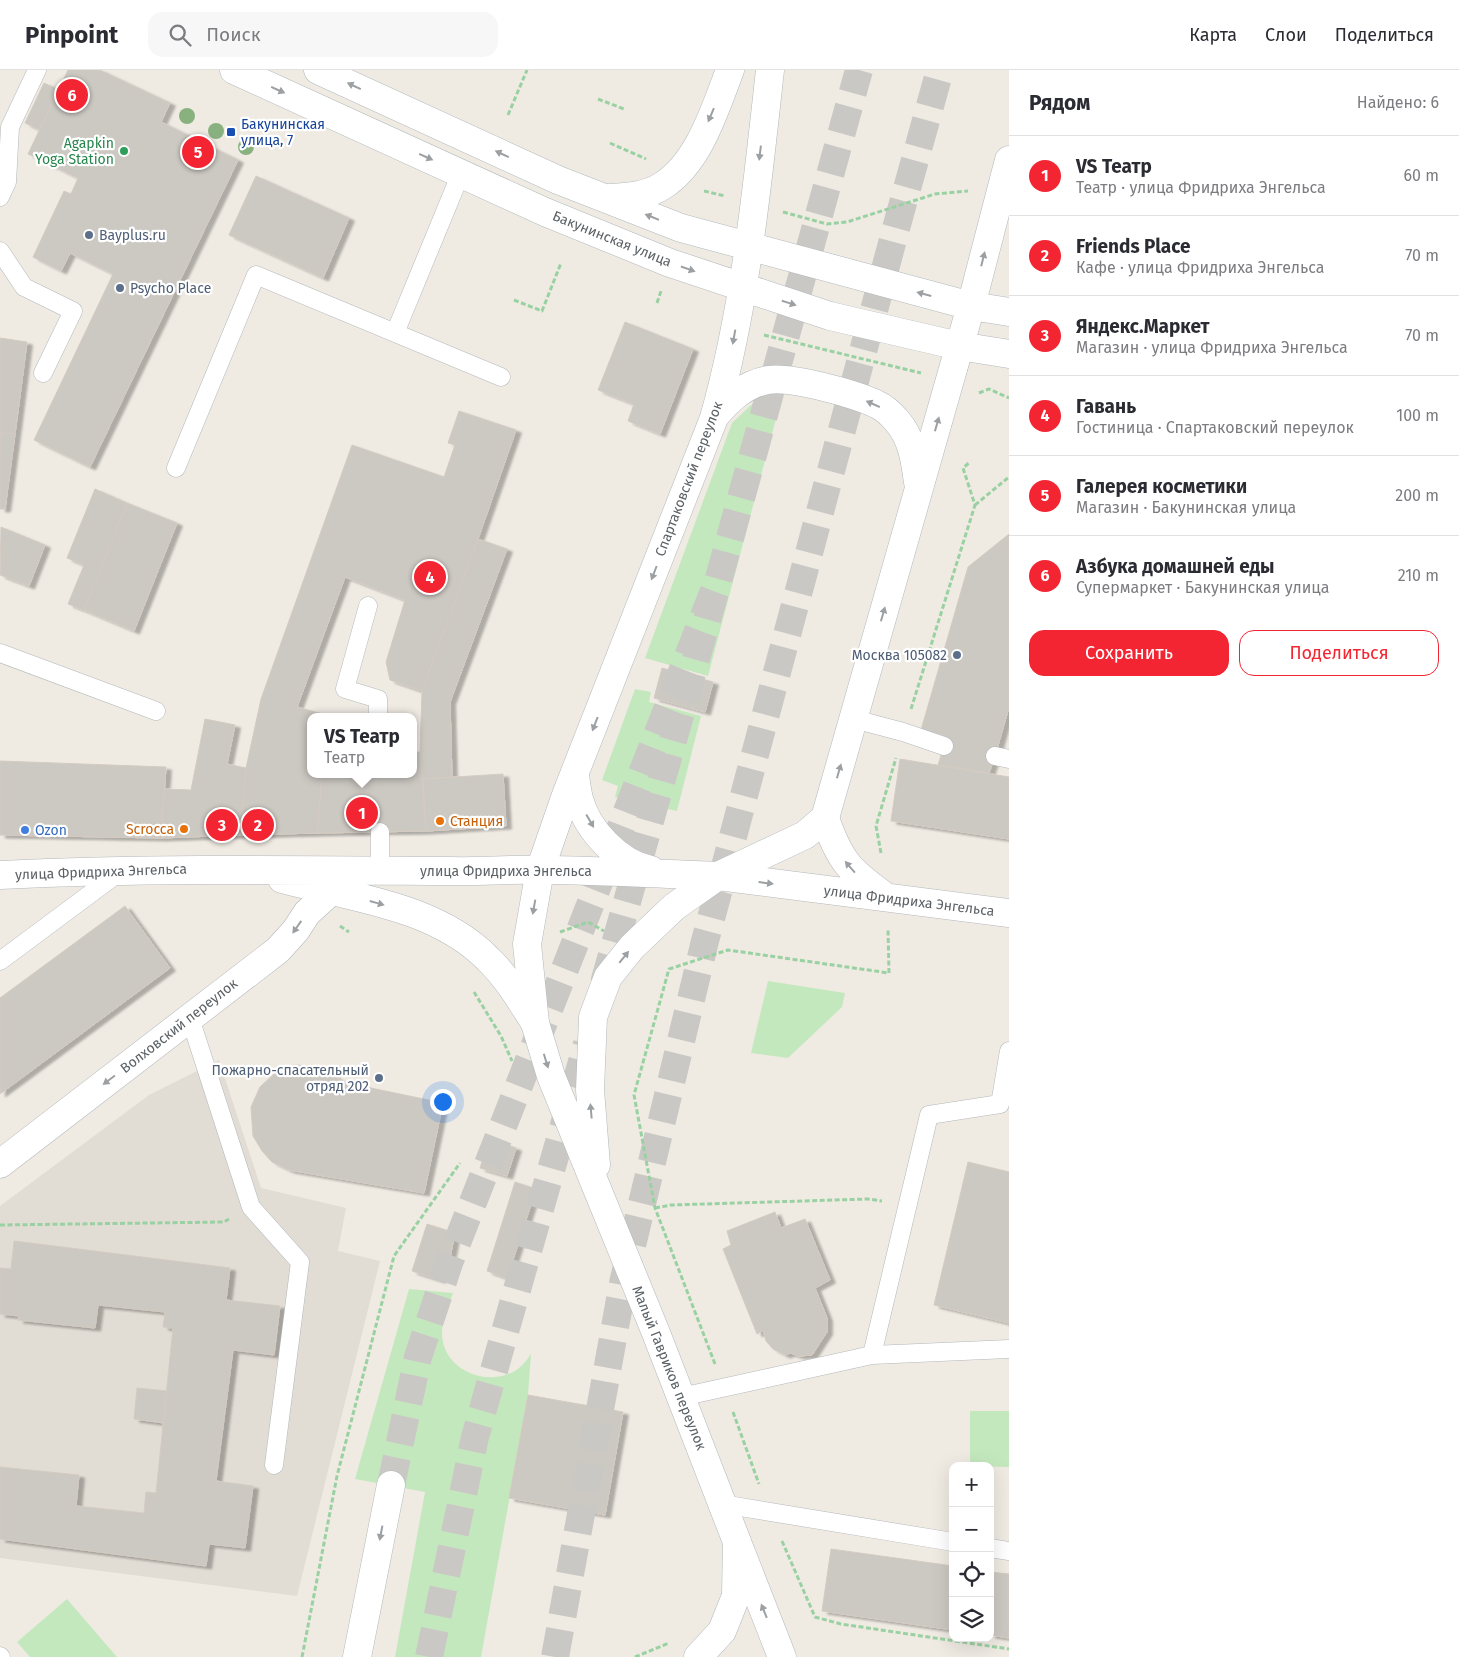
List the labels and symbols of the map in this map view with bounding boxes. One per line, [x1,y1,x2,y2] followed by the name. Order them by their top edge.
[56,76,88,114] pin: 6
[347,82,361,90] one-way arrow
[271,87,285,95] one-way arrow
[707,108,715,122] one-way arrow
[241,116,325,149] place label: Бакунинская улица, 7
[225,126,237,138] marker: Бакунинская улица, 7
[182,133,214,171] pin: 5
[35,135,114,168] place label: Agapkin Yoga Station
[118,145,130,157] marker: Agapkin Yoga Station
[756,145,764,161] one-way arrow
[495,150,509,158] one-way arrow
[419,154,433,162] one-way arrow
[550,207,674,271] street label: Бакунинская улица
[645,212,659,220] one-way arrow
[99,227,166,244] place label: Bayplus.ru
[83,229,95,241] marker: Bayplus.ru
[980,251,988,266] one-way arrow
[681,265,696,273] one-way arrow
[130,280,211,297] place label: Psycho Place
[114,282,126,294] marker: Psycho Place
[917,290,932,298] one-way arrow
[782,299,797,307] one-way arrow
[730,329,738,345] one-way arrow
[652,398,727,559] street label: Спартаковский переулок
[866,400,881,409] one-way arrow
[933,417,941,432] one-way arrow
[414,558,446,596] pin: 4
[649,566,657,580] one-way arrow
[880,607,888,622] one-way arrow
[852,647,947,664] place label: Москва 105082
[951,649,963,661] marker: Москва 105082
[591,717,599,732] one-way arrow
[835,763,843,778] one-way arrow
[346,794,378,832] pin: 1
[206,806,238,844] pin: 3
[242,806,274,844] pin: 2
[450,813,503,830] place label: Станция
[434,815,446,827] marker: Станция
[585,815,594,828] one-way arrow
[126,821,174,838] place label: Scrocca
[35,822,67,839] place label: Ozon
[178,823,190,835] marker: Scrocca
[19,824,31,836] marker: Ozon
[15,861,187,883] street label: улица Фридриха Энгельса
[845,861,856,874] one-way arrow
[420,863,592,880] street label: улица Фридриха Энгельса
[758,879,774,887] one-way arrow
[823,882,995,920] street label: улица Фридриха Энгельса
[529,899,537,915] one-way arrow
[370,900,385,908] one-way arrow
[292,920,302,934] one-way arrow
[619,950,629,964] one-way arrow
[117,975,241,1077] street label: Волховский переулок
[543,1053,550,1068] one-way arrow
[211,1062,369,1095] place label: Пожарно-спасательный отряд 202
[373,1072,385,1084] marker: Пожарно-спасательный отряд 202
[102,1075,116,1085] one-way arrow
[430,1089,456,1115] your location
[587,1103,595,1119] one-way arrow
[628,1283,710,1453] street label: Малый Гавриков переулок
[377,1525,385,1541] one-way arrow
[760,1604,768,1619] one-way arrow

